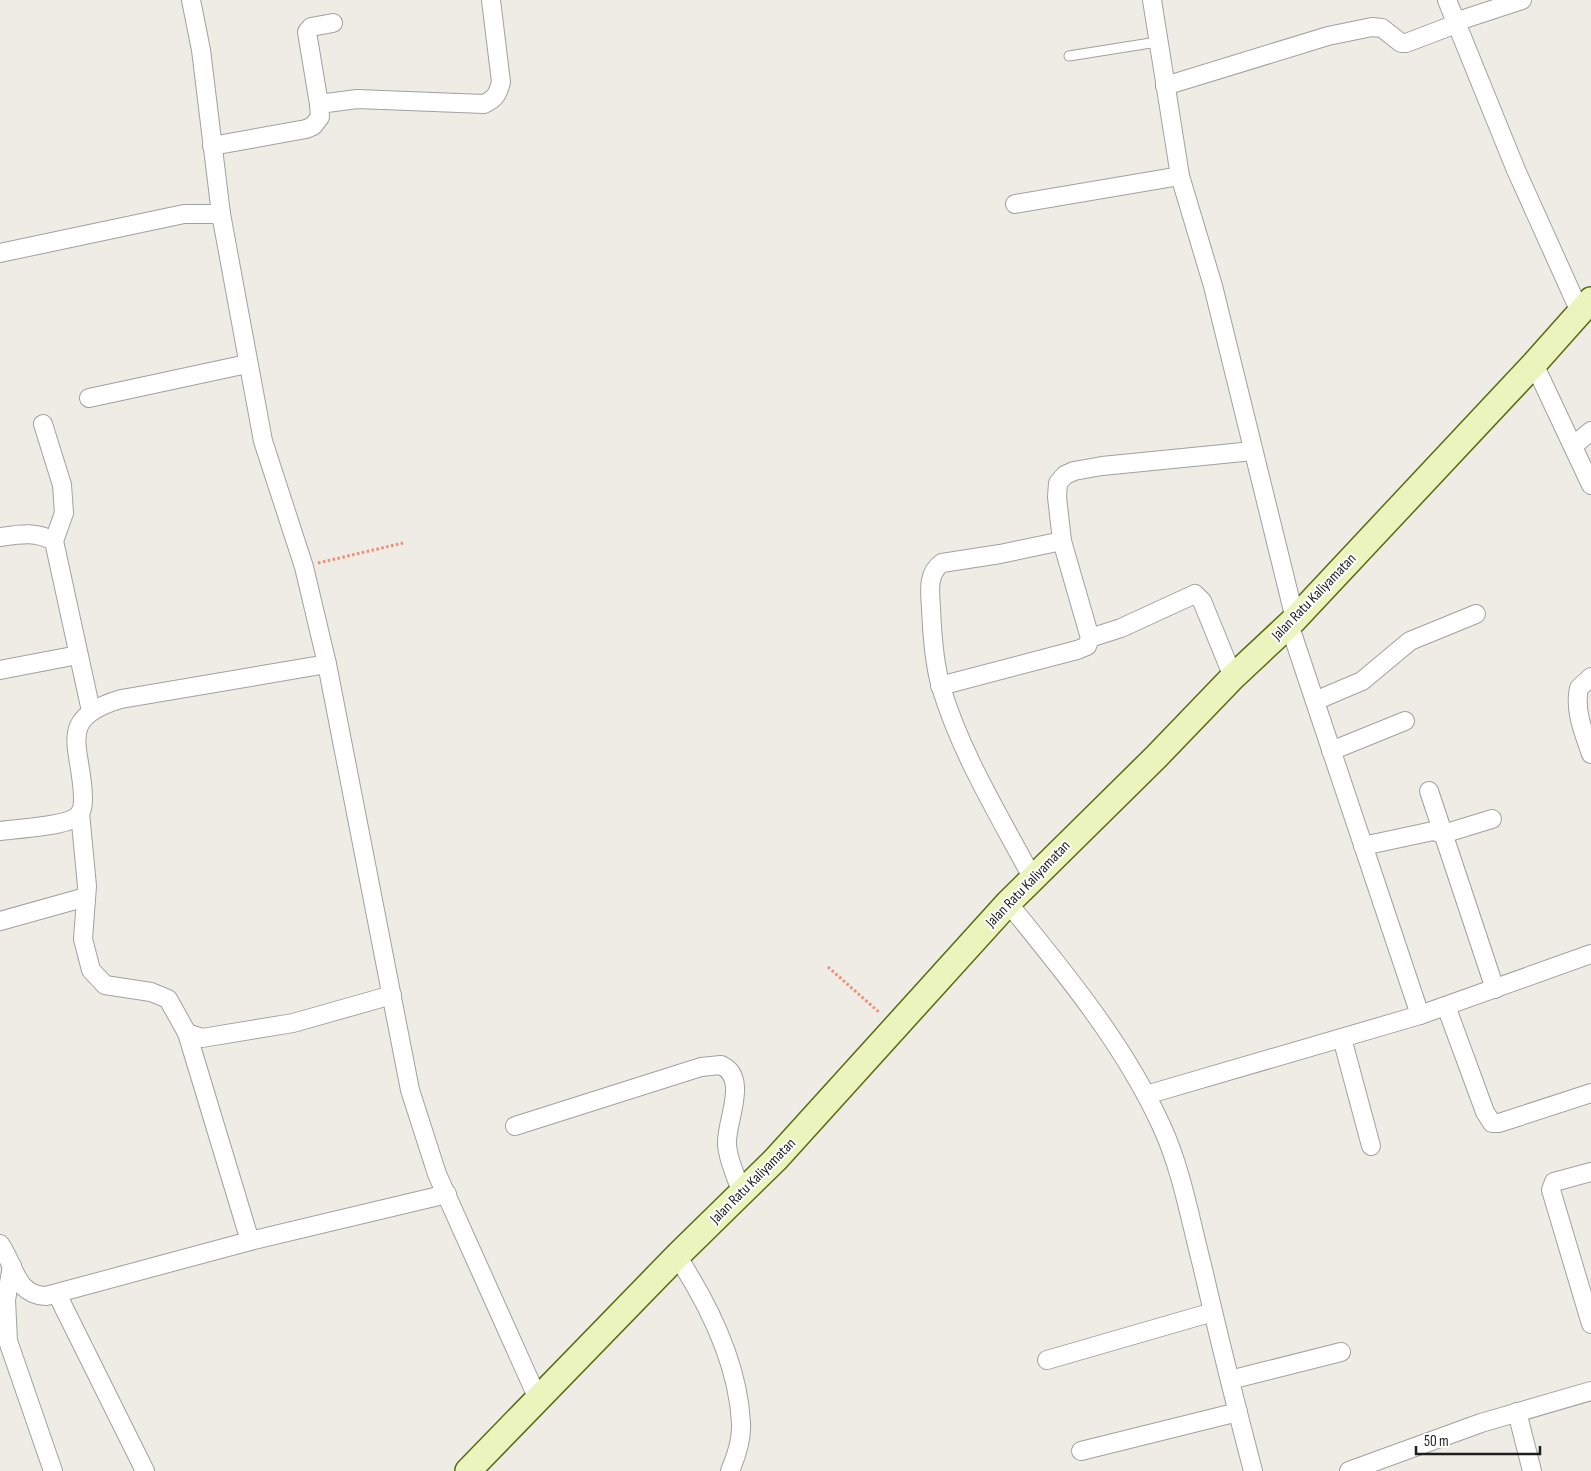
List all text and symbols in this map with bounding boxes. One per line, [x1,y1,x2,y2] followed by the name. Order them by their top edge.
[1267,549,1360,645] street label: Jalan Ratu Kaliyamatan
[981,836,1074,932] street label: Jalan Ratu Kaliyamatan
[705,1134,800,1229] street label: Jalan Ratu Kaliyamatan
[1416,1424,1540,1456] scale bar
[1424,1432,1449,1451] text: 50 m

